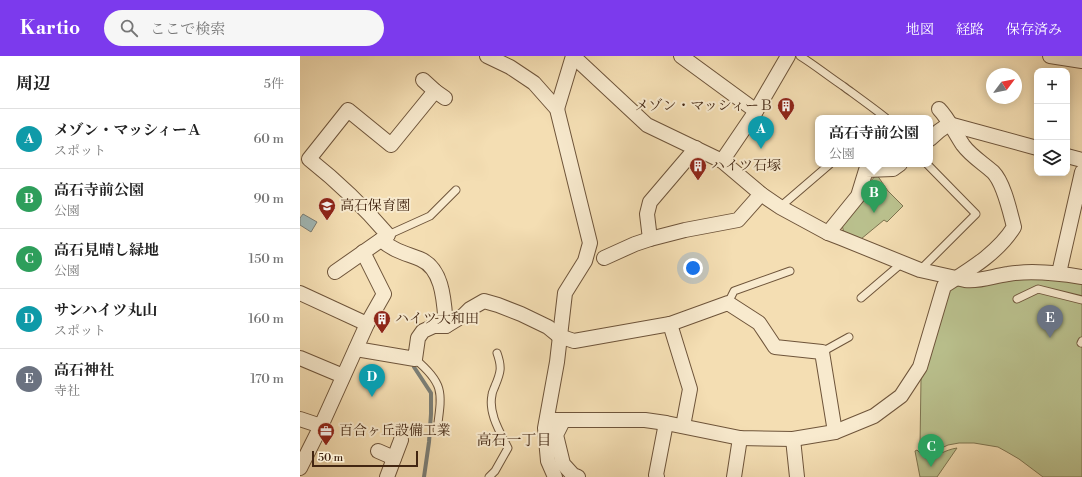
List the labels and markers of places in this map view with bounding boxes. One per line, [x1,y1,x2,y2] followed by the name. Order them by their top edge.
[776,96,796,121] building icon: メゾン・マッシィーＢ
[635,97,773,115] place label: メゾン・マッシィーＢ
[748,116,774,149] pin: A
[688,156,708,181] building icon: ハイツ石塚
[711,157,781,175] place label: ハイツ石塚
[861,180,887,213] pin: B
[317,196,337,221] school or university icon: 高石保育園
[340,197,410,215] place label: 高石保育園
[1037,305,1063,338] pin: E
[372,309,392,334] building icon: ハイツ大和田
[395,310,479,328] place label: ハイツ大和田
[359,364,385,397] pin: D
[316,421,336,446] office icon: 百合ヶ丘設備工業
[339,422,451,440] place label: 百合ヶ丘設備工業
[918,434,944,467] pin: C

